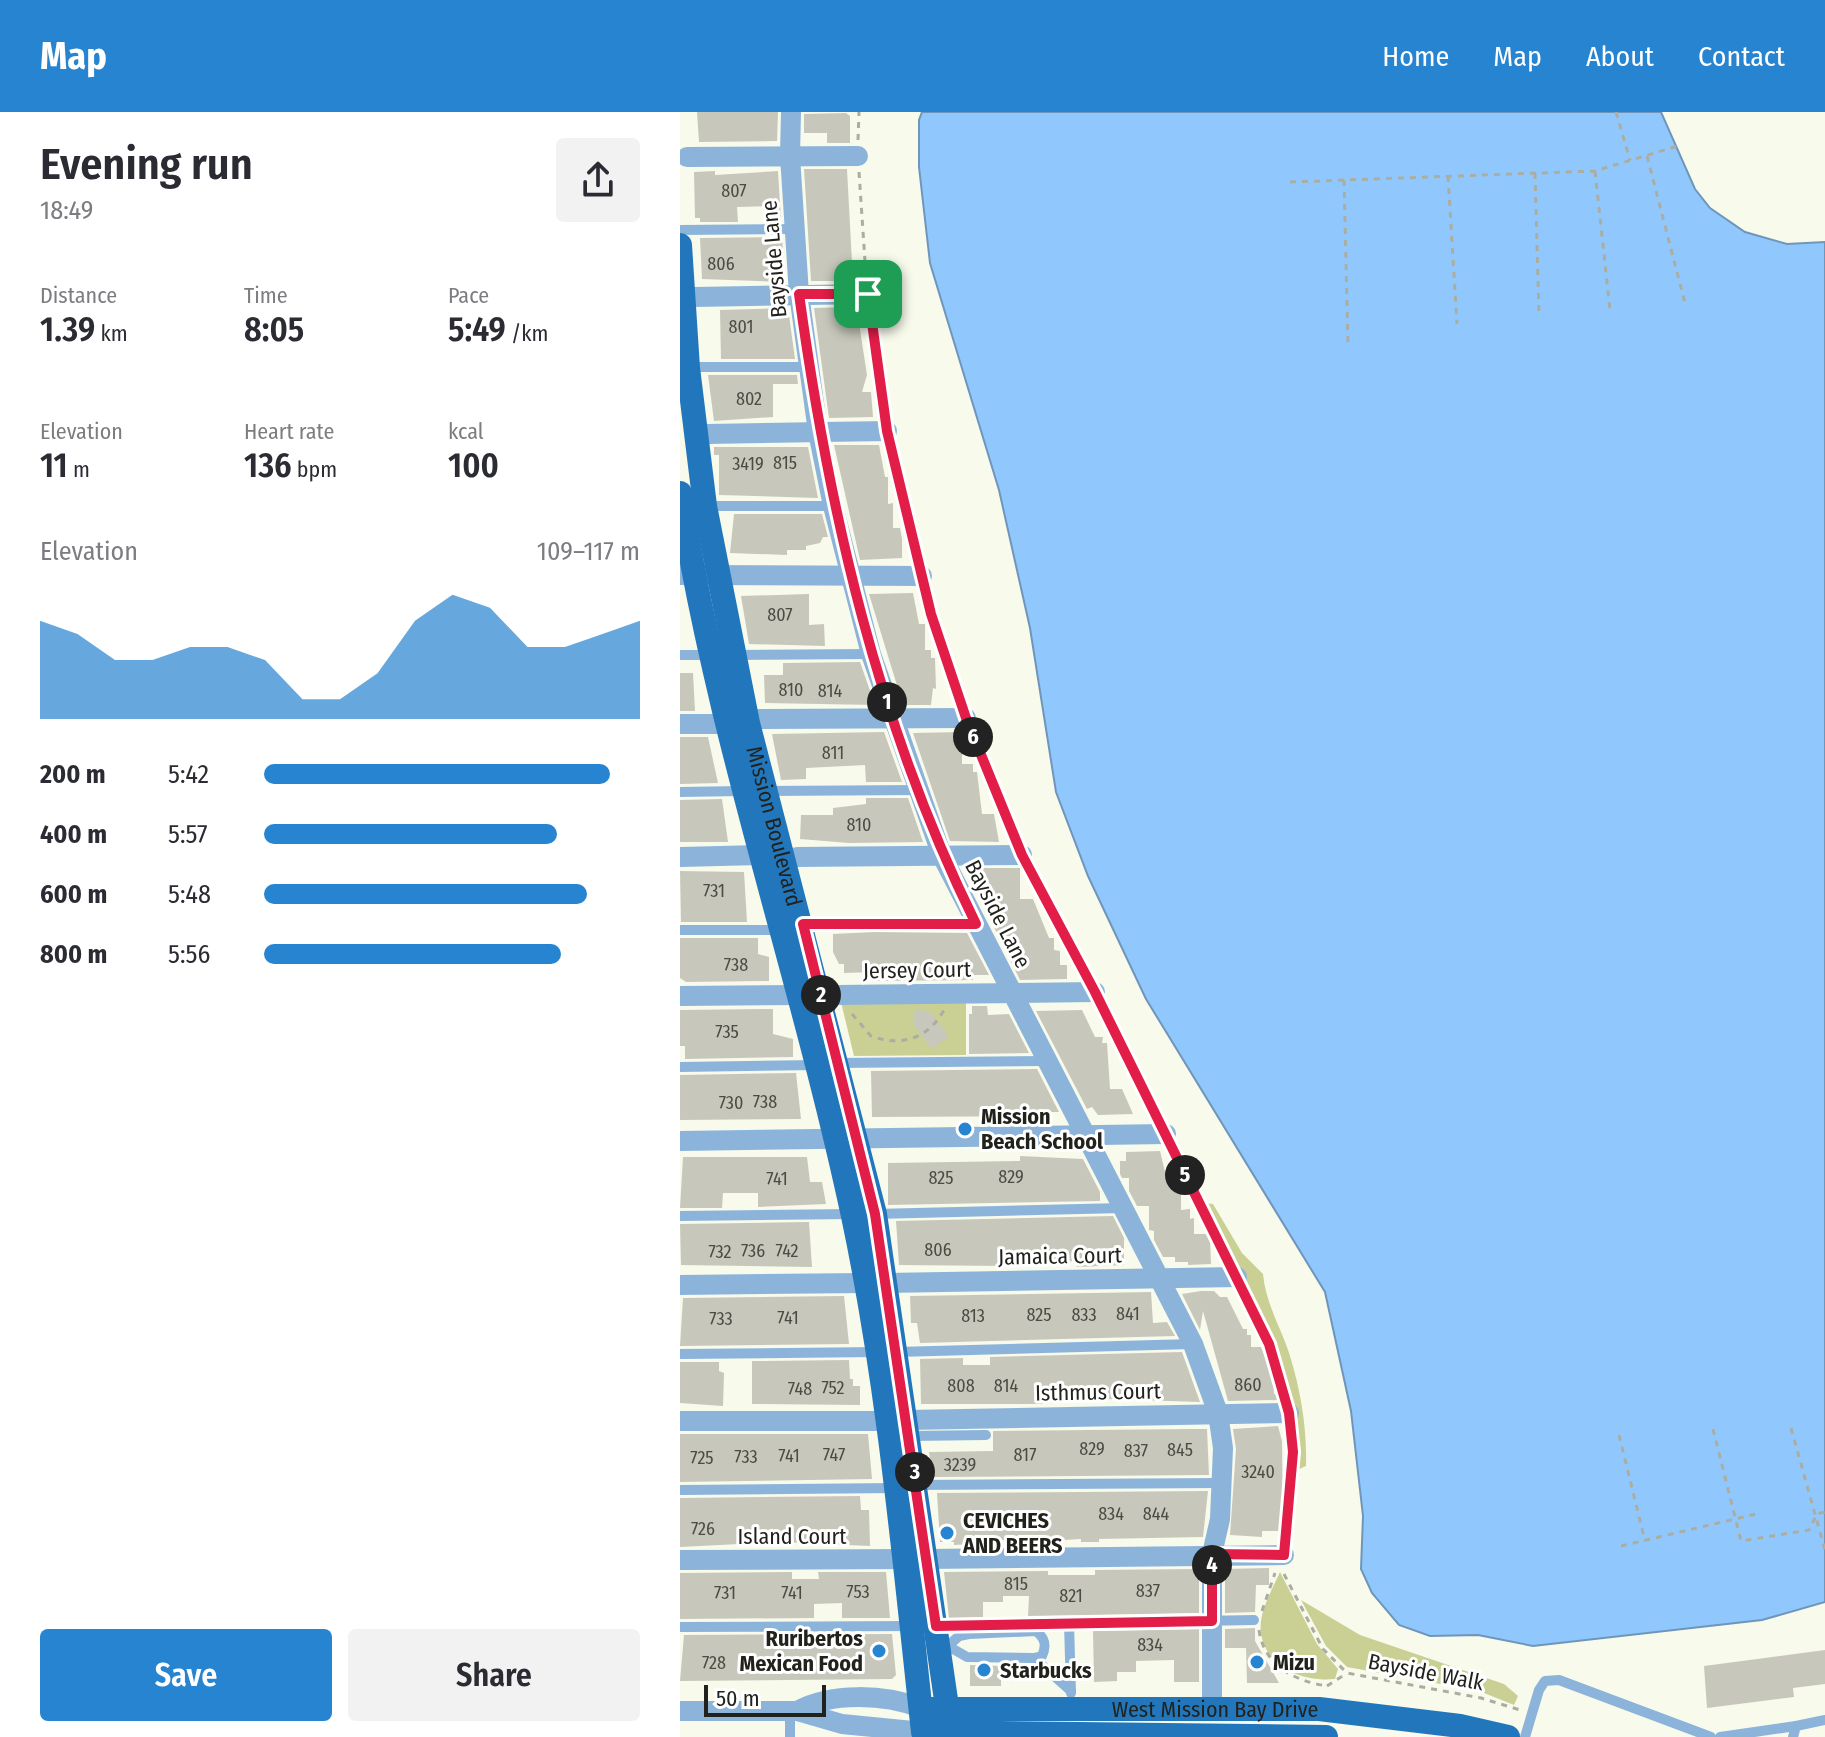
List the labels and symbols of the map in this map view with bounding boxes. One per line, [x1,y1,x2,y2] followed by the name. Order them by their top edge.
[721,180,747,202] house number: 807
[755,199,793,319] street label: Bayside Lane
[707,253,735,275] house number: 806
[834,260,902,328] pin
[729,316,753,338] house number: 801
[736,388,762,410] house number: 802
[773,452,797,474] house number: 815
[732,453,764,475] house number: 3419
[767,604,793,626] house number: 807
[779,679,803,701] house number: 810
[818,680,842,702] house number: 814
[867,682,907,722] pin: 1
[953,717,993,757] pin: 6
[822,742,844,764] house number: 811
[741,743,808,909] street label: Mission Boulevard
[847,814,871,836] house number: 810
[959,855,1037,973] street label: Bayside Lane
[703,880,725,902] house number: 731
[724,954,748,976] house number: 738
[863,956,972,984] street label: Jersey Court
[801,975,841,1015] pin: 2
[715,1021,739,1043] house number: 735
[753,1091,777,1113] house number: 738
[719,1092,743,1114] house number: 730
[981,1103,1104,1155] place label: Mission Beach School
[956,1120,974,1138] marker: Mission Beach School
[1165,1155,1205,1195] pin: 5
[998,1166,1024,1188] house number: 829
[928,1167,954,1189] house number: 825
[766,1168,788,1190] house number: 741
[924,1239,952,1261] house number: 806
[741,1240,765,1262] house number: 736
[775,1240,799,1262] house number: 742
[708,1241,732,1263] house number: 732
[998,1241,1123,1271] street label: Jamaica Court
[1116,1303,1140,1325] house number: 841
[1026,1304,1052,1326] house number: 825
[1071,1304,1097,1326] house number: 833
[961,1305,985,1327] house number: 813
[777,1307,799,1329] house number: 741
[709,1308,733,1330] house number: 733
[1234,1374,1262,1396] house number: 860
[947,1375,975,1397] house number: 808
[994,1375,1018,1397] house number: 814
[821,1377,845,1399] house number: 752
[1035,1377,1162,1407] street label: Isthmus Court
[788,1378,812,1400] house number: 748
[1079,1438,1105,1460] house number: 829
[1167,1439,1193,1461] house number: 845
[1124,1440,1148,1462] house number: 837
[823,1444,845,1466] house number: 747
[1014,1444,1036,1466] house number: 817
[778,1445,800,1467] house number: 741
[734,1446,758,1468] house number: 733
[690,1447,714,1469] house number: 725
[895,1452,935,1492] pin: 3
[944,1454,976,1476] house number: 3239
[1241,1461,1275,1483] house number: 3240
[1098,1503,1124,1525] house number: 834
[1143,1503,1169,1525] house number: 844
[962,1507,1063,1559] place label: CEVICHES AND BEERS
[691,1518,715,1540] house number: 726
[738,1523,847,1550] street label: Island Court
[938,1524,956,1542] marker: CEVICHES AND BEERS
[1192,1545,1232,1585] pin: 4
[1004,1573,1028,1595] house number: 815
[1136,1580,1160,1602] house number: 837
[846,1581,870,1603] house number: 753
[714,1582,736,1604] house number: 731
[781,1582,803,1604] house number: 741
[1059,1585,1083,1607] house number: 821
[739,1625,863,1677] place label: Ruribertos Mexican Food
[1137,1634,1163,1656] house number: 834
[870,1642,888,1660] marker: Ruribertos Mexican Food
[1366,1648,1487,1697] street label: Bayside Walk
[1273,1649,1315,1676] place label: Mizu
[702,1652,726,1674] house number: 728
[1248,1653,1266,1671] marker: Mizu
[1000,1657,1092,1684] place label: Starbucks
[975,1661,993,1679] marker: Starbucks
[704,1681,826,1717] scale bar
[1112,1696,1318,1723] street label: West Mission Bay Drive

